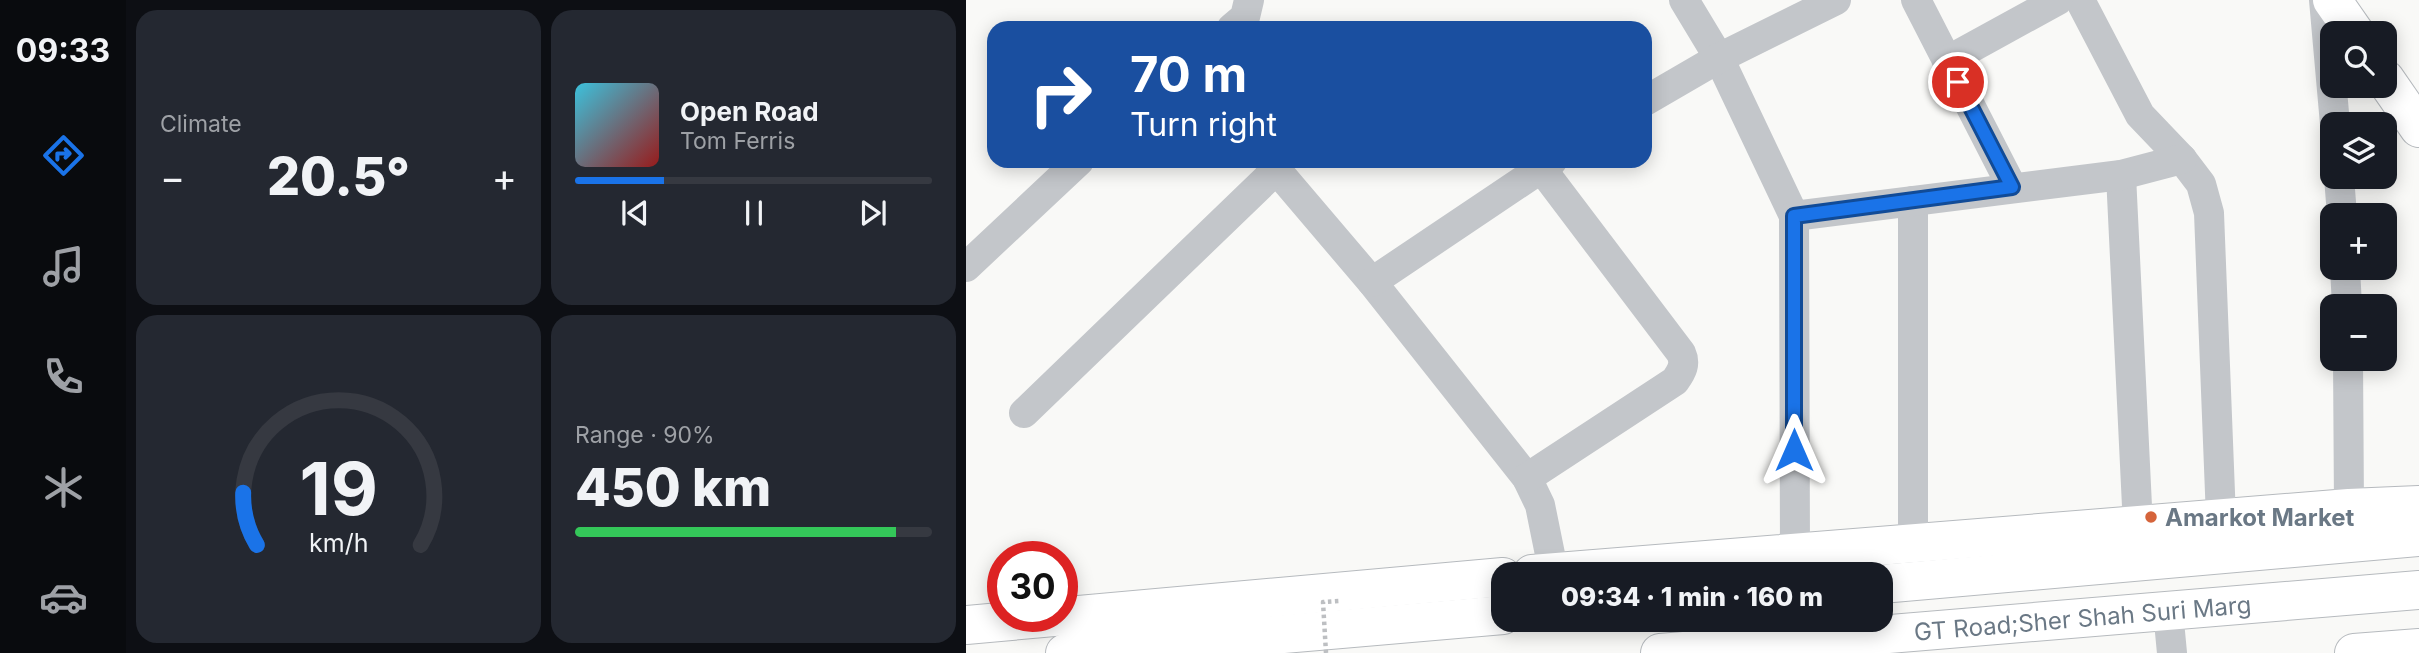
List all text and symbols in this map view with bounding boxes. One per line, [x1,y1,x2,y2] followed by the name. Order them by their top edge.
[2320,21,2397,371] map controls
[2320,21,2397,98] button: search
[16,31,110,70] text: 09:33
[1130,45,1247,104] text: 70 m
[1015,49,1106,140] icon: right
[1928,52,1988,112] pin
[1939,63,1977,101] icon: arrive
[680,96,819,127] text: Open Road
[1130,105,1277,144] text: Turn right
[160,110,242,138] text: Climate
[2320,112,2397,189] button: layers
[680,127,795,155] text: Tom Ferris
[39,131,88,180] icon: directions
[267,145,410,208] text: 20.5°
[160,154,185,200] text: −
[492,154,517,200] text: +
[616,194,654,232] icon: previous
[735,194,773,232] icon: pause
[854,194,892,232] icon: next
[2320,203,2397,280] button: +
[39,242,88,291] icon: music
[2320,294,2397,371] button: −
[39,352,88,401] icon: phone
[1757,413,1831,487] position arrow
[575,421,715,449] text: Range · 90%
[299,444,378,533] text: 19
[575,456,771,519] text: 450 km
[39,463,88,512] icon: climate
[2165,503,2355,532] place label: Amarkot Market
[2143,509,2159,525] marker: Amarkot Market
[309,528,368,558] text: km/h
[987,541,1078,632] speed limit sign: 30
[39,573,88,622] icon: car
[1561,581,1823,612] text: 09:34 · 1 min · 160 m
[1913,589,2252,646] street label: GT Road;Sher Shah Suri Marg

